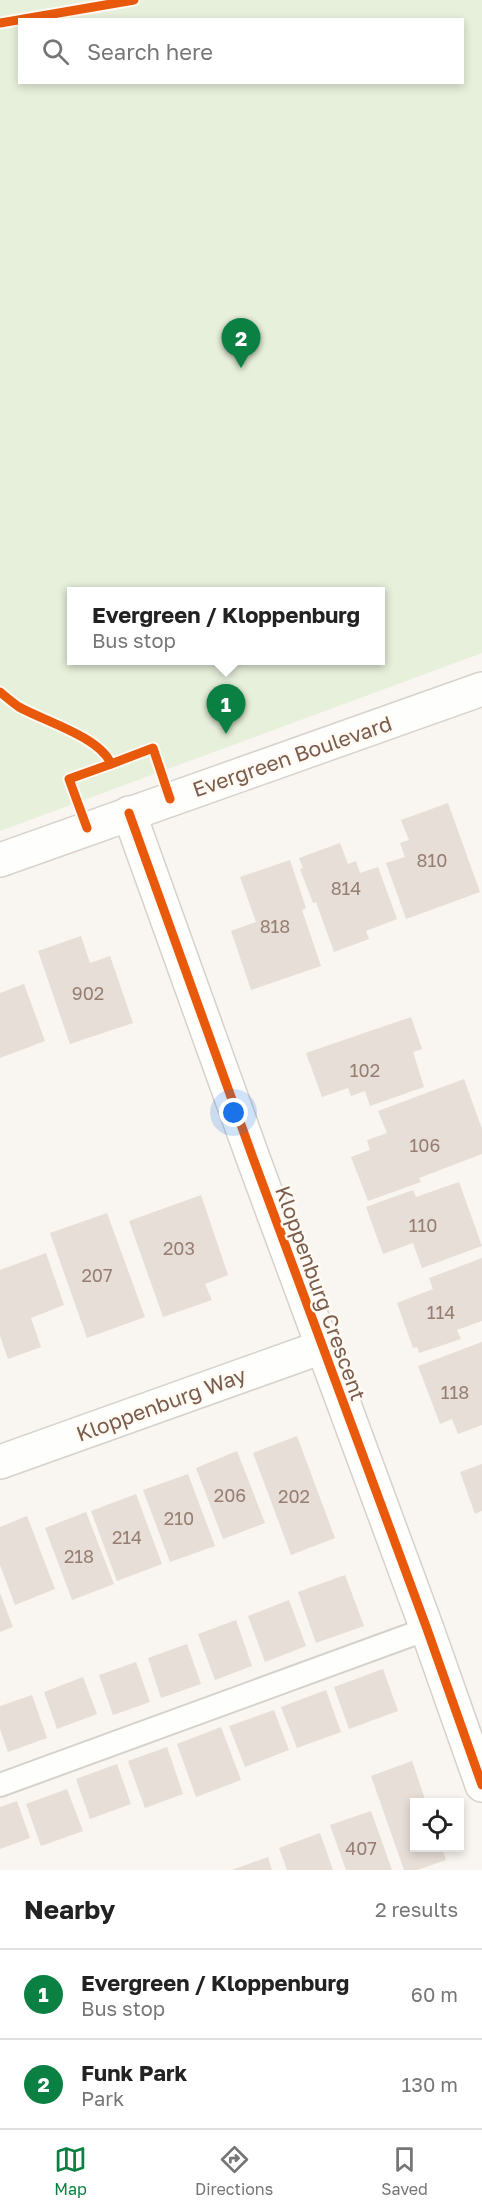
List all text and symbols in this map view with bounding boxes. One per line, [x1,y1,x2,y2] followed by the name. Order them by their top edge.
[18,18,464,84] search box
[39,35,72,68] icon: search
[87,38,213,65] text: Search here
[222,318,260,368] pin: 2
[67,587,385,665] popup
[92,601,360,628] text: Evergreen / Kloppenburg
[92,628,176,652] text: Bus stop
[206,684,246,734] pin: 1
[189,710,395,802] street label: Evergreen Boulevard
[417,849,447,871] house number: 810
[331,877,361,899] house number: 814
[260,915,290,937] house number: 818
[72,982,104,1004] house number: 902
[350,1059,380,1081] house number: 102
[219,1098,248,1127] your location
[410,1134,440,1156] house number: 106
[270,1182,372,1404] street label: Kloppenburg Crescent
[409,1214,437,1236] house number: 110
[163,1237,195,1259] house number: 203
[81,1264,113,1286] house number: 207
[427,1301,455,1323] house number: 114
[73,1361,250,1447] street label: Kloppenburg Way
[441,1381,469,1403] house number: 118
[214,1484,246,1506] house number: 206
[278,1485,310,1507] house number: 202
[164,1507,194,1529] house number: 210
[112,1526,142,1548] house number: 214
[64,1545,94,1567] house number: 218
[410,1798,464,1852] map controls
[410,1798,464,1852] button: locate
[345,1837,377,1859] house number: 407
[24,1894,115,1925] text: Nearby
[375,1897,458,1921] text: 2 results
[81,1969,349,1996] text: Evergreen / Kloppenburg
[38,1982,49,2006] text: 1
[411,1982,458,2006] text: 60 m
[81,1996,165,2020] text: Bus stop
[81,2059,187,2086] text: Funk Park
[37,2072,50,2096] text: 2
[402,2072,458,2096] text: 130 m
[81,2086,124,2110] text: Park
[54,2143,87,2199] tab: Map
[195,2143,273,2199] tab: Directions
[381,2143,428,2199] tab: Saved

